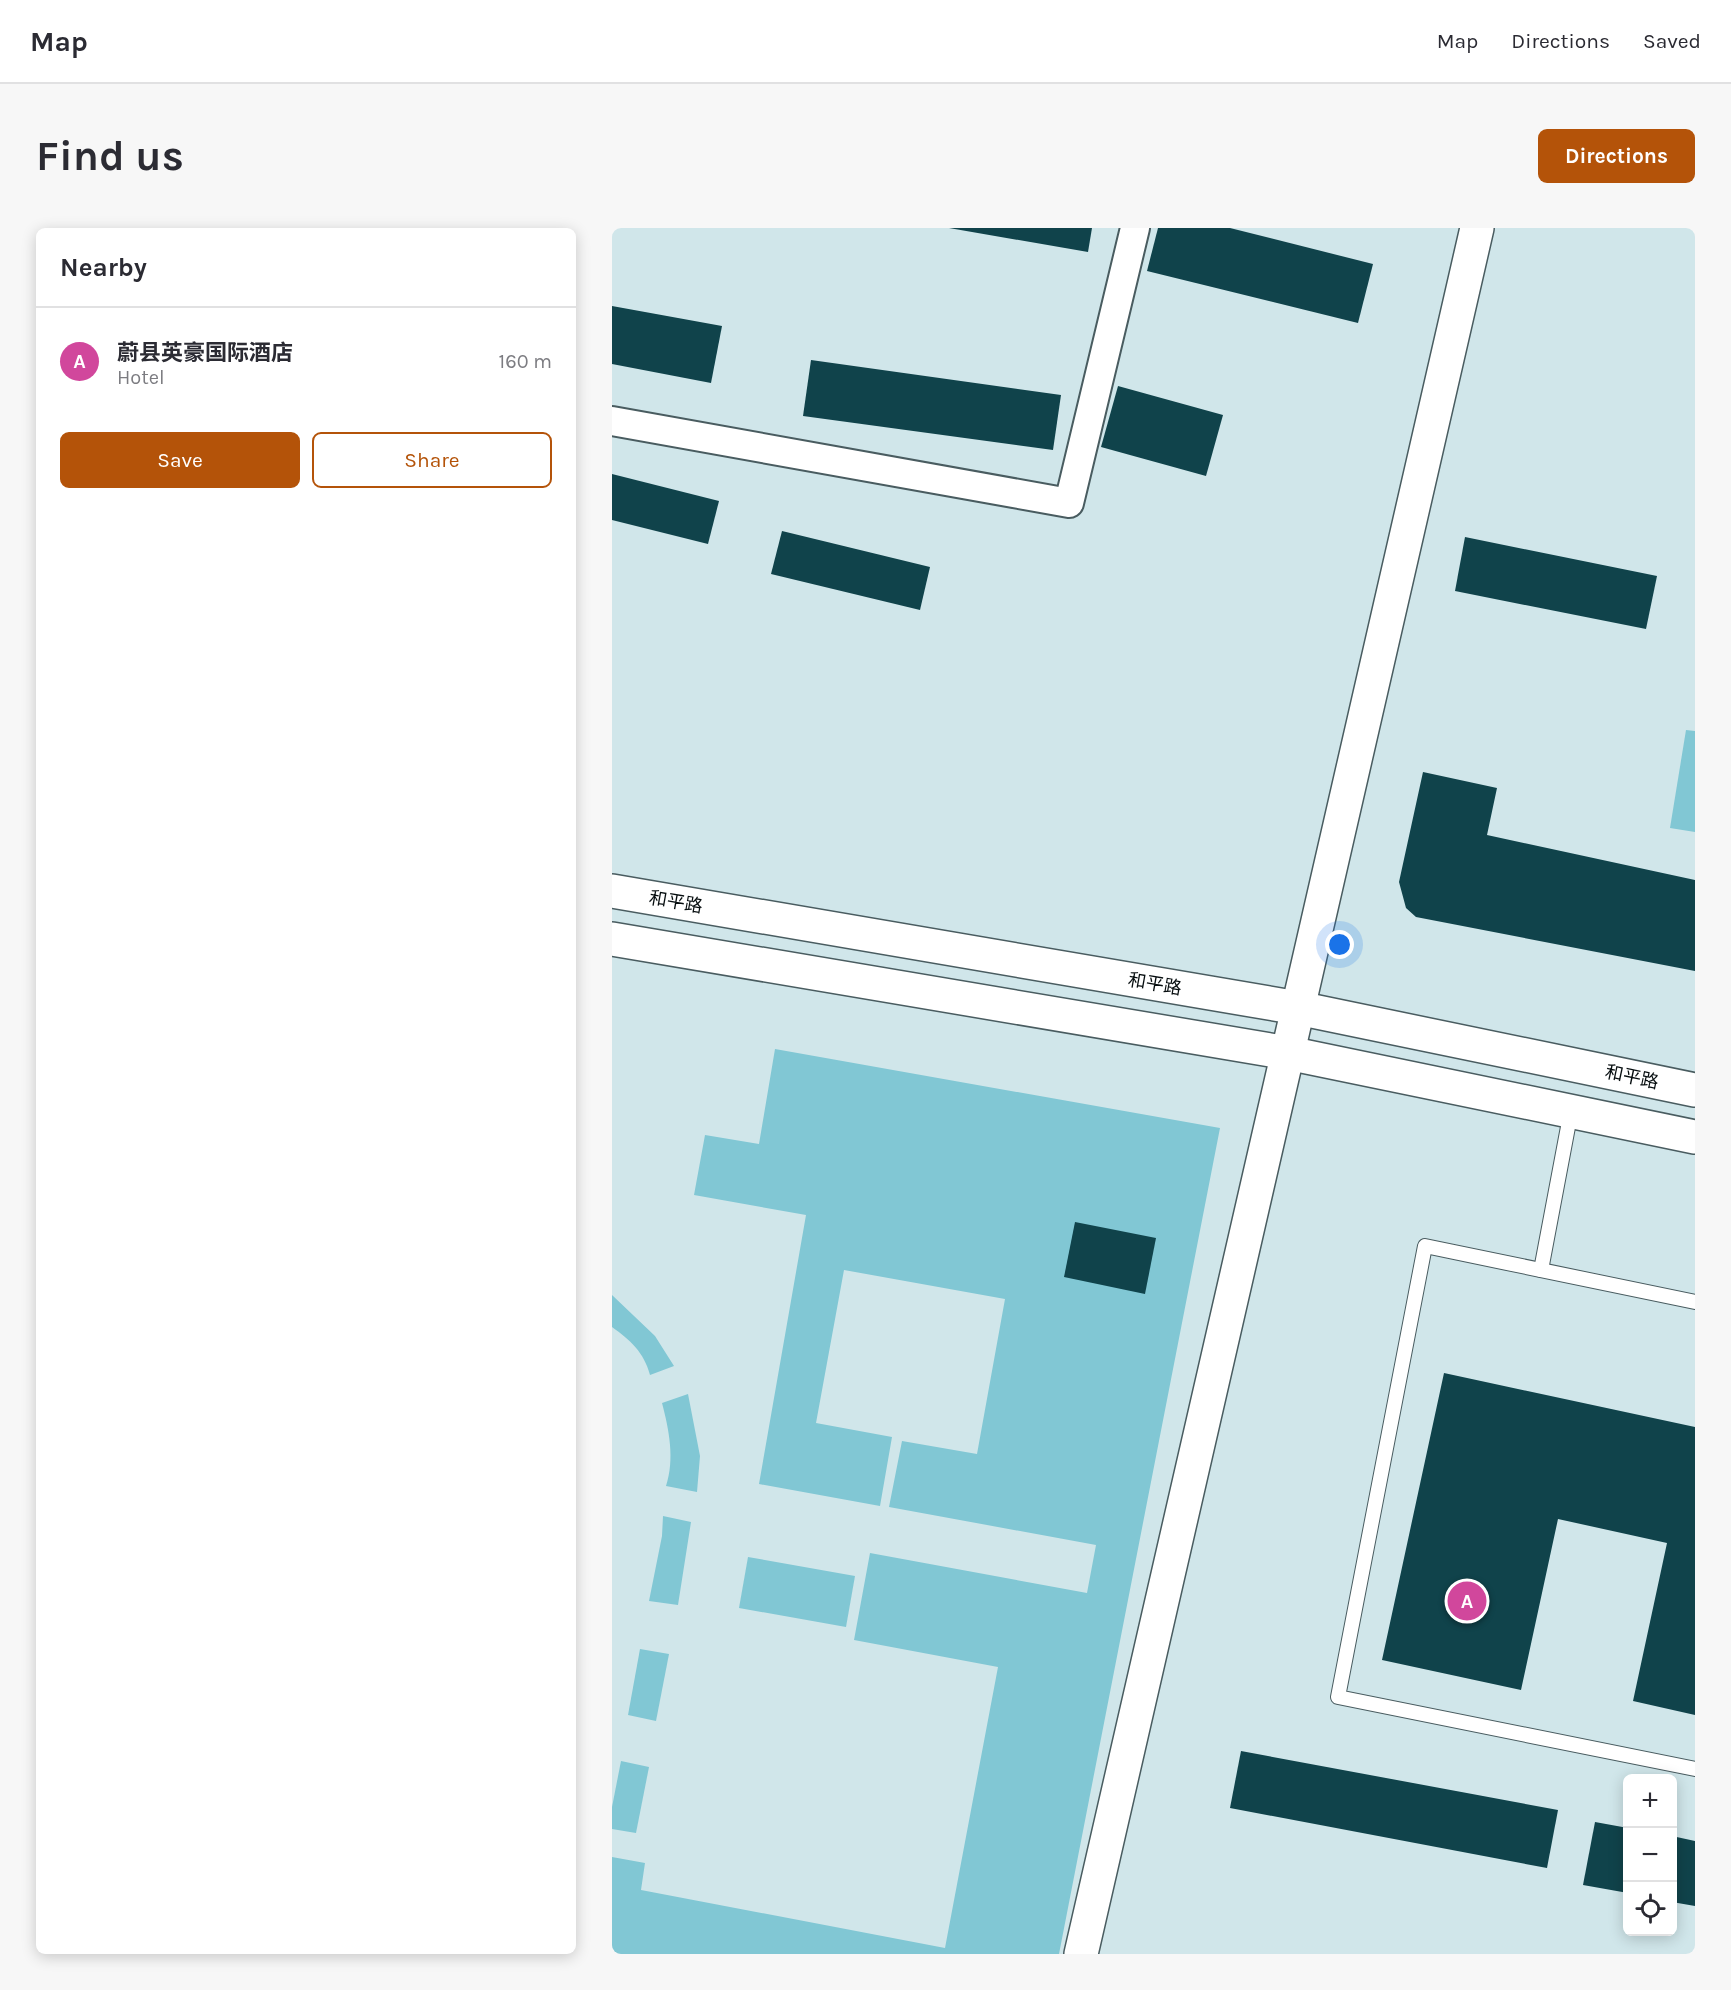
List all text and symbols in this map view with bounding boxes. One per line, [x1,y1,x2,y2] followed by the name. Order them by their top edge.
[30,25,88,58] text: Map
[1437,29,1478,53] text: Map
[1511,29,1610,53] text: Directions
[1643,29,1701,53] text: Saved
[1538,129,1695,183] button: Directions
[36,131,184,181] text: Find us
[60,252,147,283] text: Nearby
[117,340,293,366] text: 蔚县英豪国际酒店
[73,350,86,373] text: A
[499,350,552,373] text: 160 m
[117,366,165,389] text: Hotel
[60,432,300,488] button: Save
[312,432,552,488] button: Share
[648,886,704,918] street label: 和平路
[1325,930,1354,959] your location
[1127,968,1183,1000] street label: 和平路
[1603,1061,1661,1093] street label: 和平路
[1448,1578,1486,1624] pin: A
[1623,1774,1677,1936] map controls
[1623,1774,1677,1828] button: +
[1623,1828,1677,1882] button: −
[1623,1882,1677,1936] button: locate

